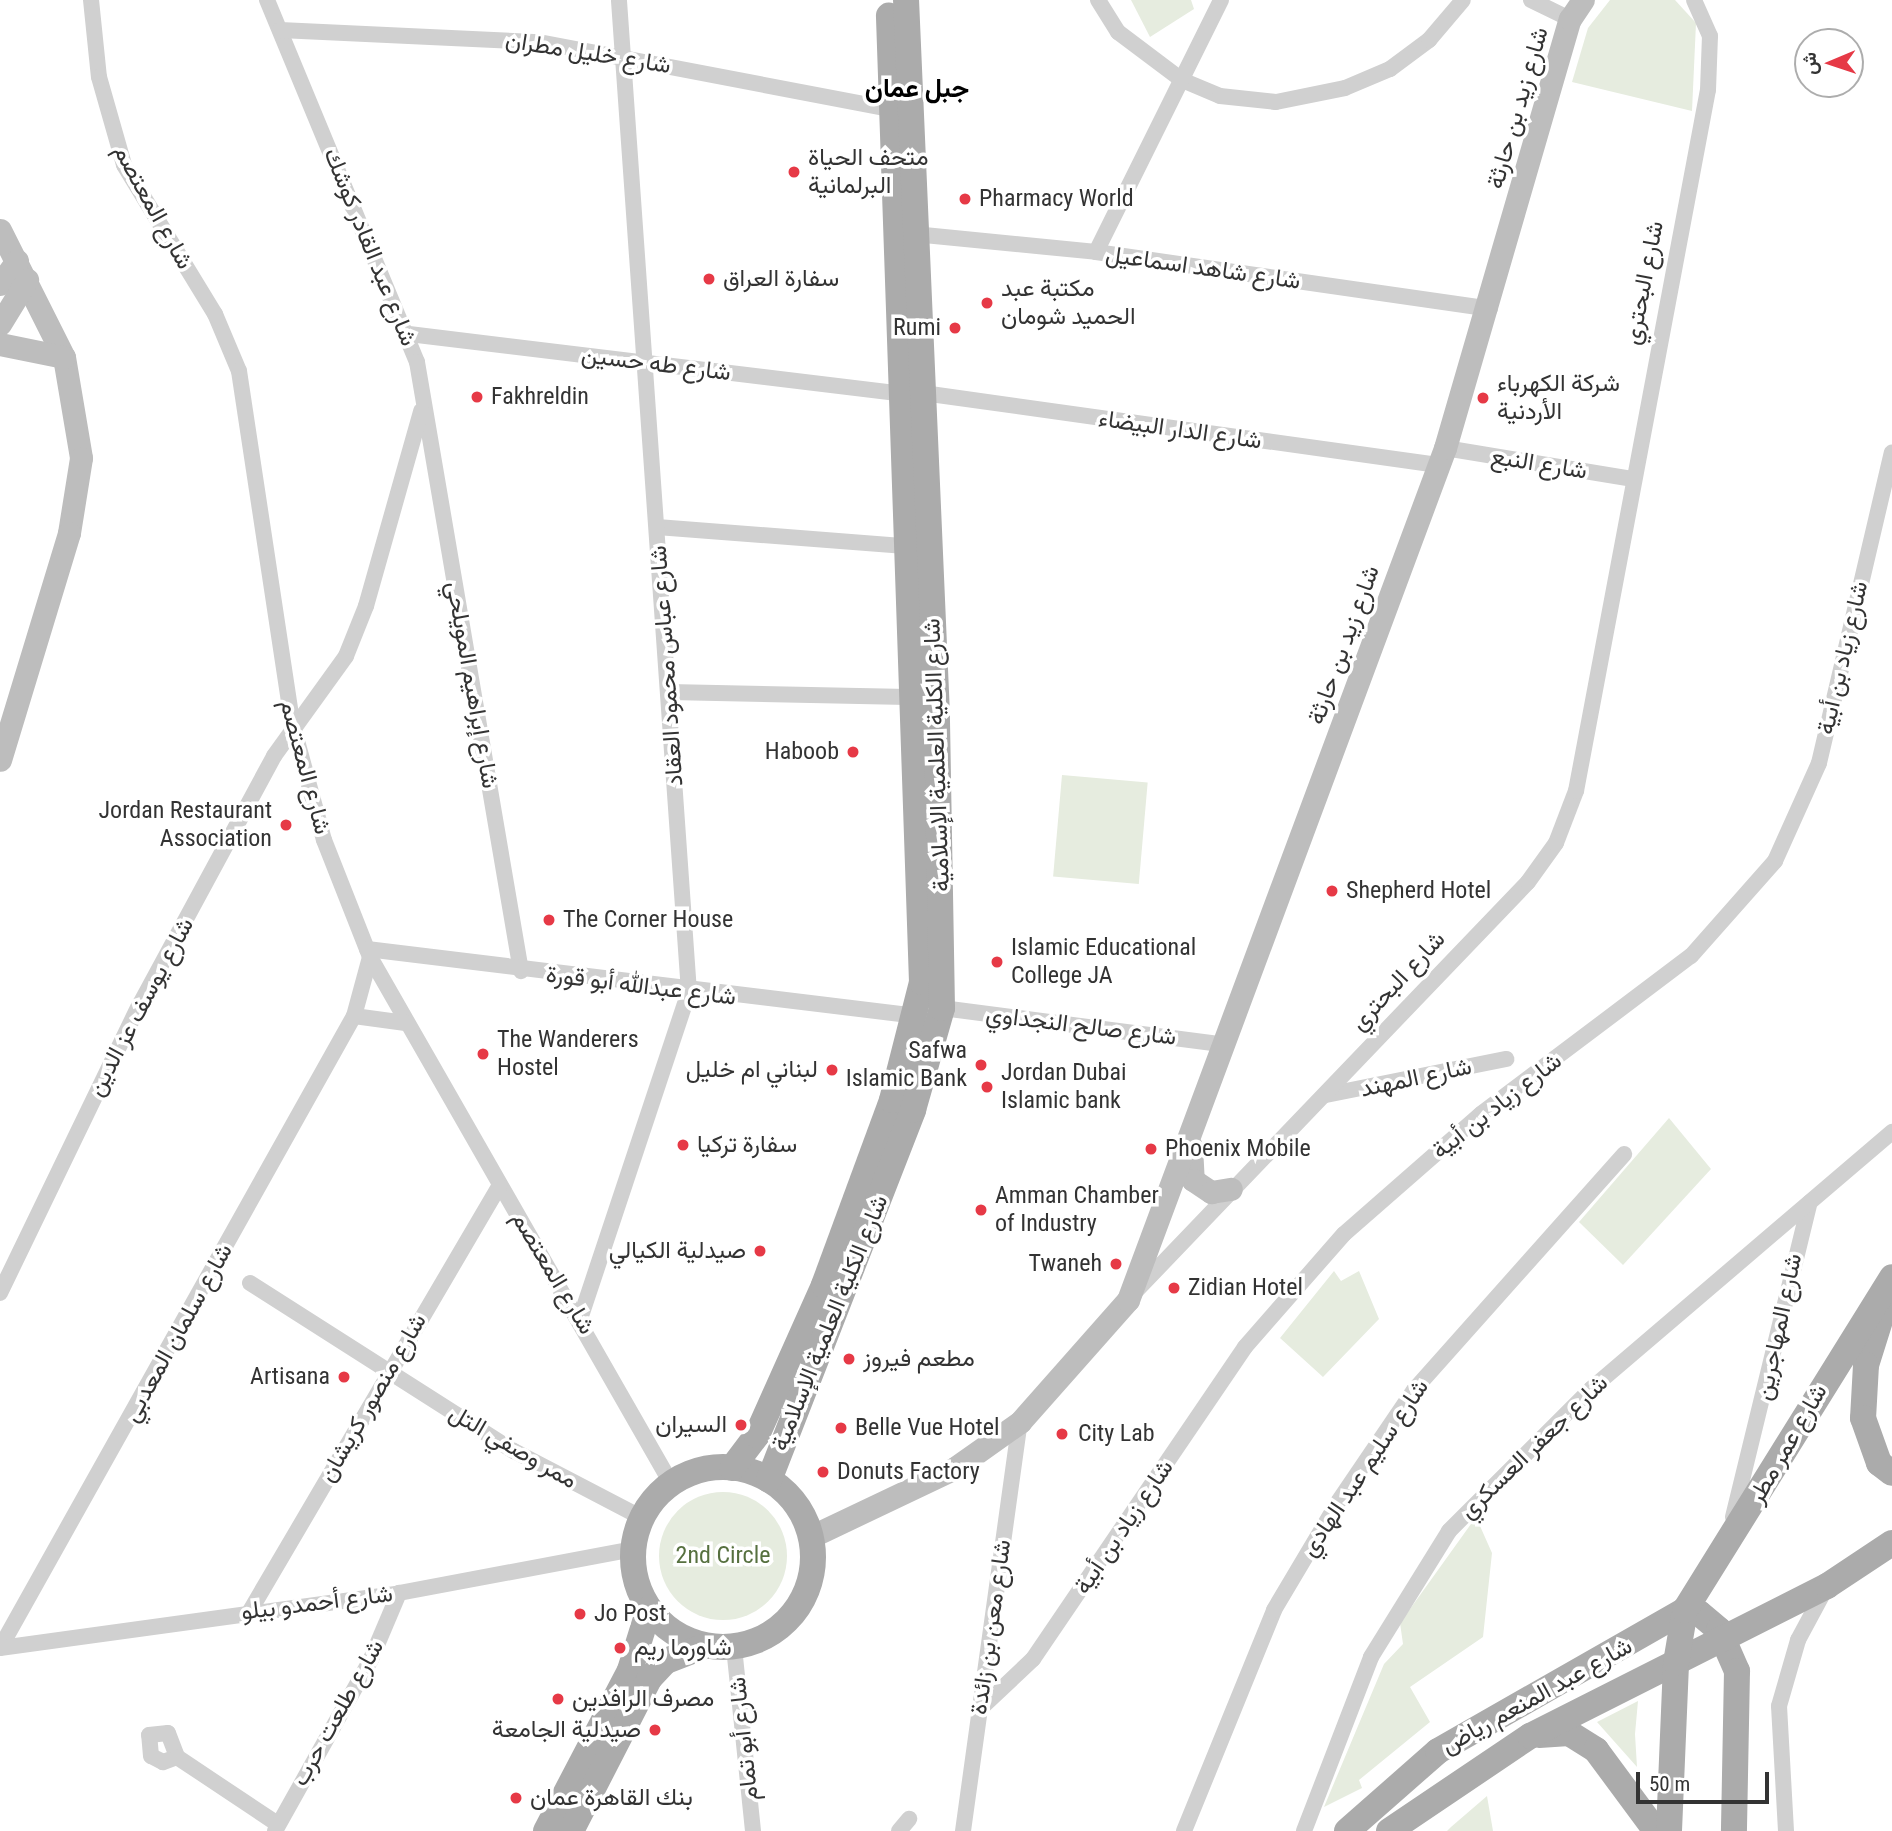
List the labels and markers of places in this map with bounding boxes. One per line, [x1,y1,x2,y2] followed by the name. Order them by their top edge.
[808,144,929,200] place label: متحف الحياة البرلمانية
[786,164,802,180] marker: متحف الحياة البرلمانية
[979,185,1134,213] place label: Pharmacy World
[957,191,973,207] marker: Pharmacy World
[723,265,839,293] place label: سفارة العراق
[701,271,717,287] marker: سفارة العراق
[1001,275,1135,331] place label: مكتبة عبد الحميد شومان
[979,295,995,311] marker: مكتبة عبد الحميد شومان
[893,314,941,342] place label: Rumi
[947,320,963,336] marker: Rumi
[1497,370,1620,426] place label: شركة الكهرباء الأردنية
[491,383,589,411] place label: Fakhreldin
[469,389,485,405] marker: Fakhreldin
[1475,390,1491,406] marker: شركة الكهرباء الأردنية
[765,738,839,766] place label: Haboob
[845,744,861,760] marker: Haboob
[99,797,272,853] place label: Jordan Restaurant Association
[278,817,294,833] marker: Jordan Restaurant Association
[1346,877,1491,905] place label: Shepherd Hotel
[1324,883,1340,899] marker: Shepherd Hotel
[563,906,733,934] place label: The Corner House
[541,912,557,928] marker: The Corner House
[1011,934,1196,990] place label: Islamic Educational College JA
[989,954,1005,970] marker: Islamic Educational College JA
[497,1026,639,1082] place label: The Wanderers Hostel
[846,1037,967,1093] place label: Safwa Islamic Bank
[475,1046,491,1062] marker: The Wanderers Hostel
[686,1056,818,1084] place label: لبناني ام خليل
[973,1057,989,1073] marker: Safwa Islamic Bank
[1001,1059,1126,1115] place label: Jordan Dubai Islamic bank
[824,1062,840,1078] marker: لبناني ام خليل
[979,1079,995,1095] marker: Jordan Dubai Islamic bank
[697,1131,797,1159] place label: سفارة تركيا
[1165,1135,1311,1163] place label: Phoenix Mobile
[675,1137,691,1153] marker: سفارة تركيا
[1143,1141,1159,1157] marker: Phoenix Mobile
[995,1182,1159,1238] place label: Amman Chamber of Industry
[973,1202,989,1218] marker: Amman Chamber of Industry
[609,1237,746,1265] place label: صيدلية الكيالي
[752,1243,768,1259] marker: صيدلية الكيالي
[1029,1250,1102,1278] place label: Twaneh
[1108,1256,1124,1272] marker: Twaneh
[1188,1274,1303,1302] place label: Zidian Hotel
[1166,1280,1182,1296] marker: Zidian Hotel
[863,1345,975,1373] place label: مطعم فيروز
[841,1351,857,1367] marker: مطعم فيروز
[250,1363,330,1391] place label: Artisana
[336,1369,352,1385] marker: Artisana
[655,1411,727,1439] place label: السيران
[855,1414,999,1442] place label: Belle Vue Hotel
[733,1417,749,1433] marker: السيران
[833,1420,849,1436] marker: Belle Vue Hotel
[1078,1420,1154,1448] place label: City Lab
[1052,1424,1072,1444] marker: City Lab
[837,1458,980,1486] place label: Donuts Factory
[815,1464,831,1480] marker: Donuts Factory
[594,1600,666,1628] place label: Jo Post
[572,1606,588,1622] marker: Jo Post
[634,1634,732,1662] place label: شاورما ريم
[612,1640,628,1656] marker: شاورما ريم
[572,1685,714,1713] place label: مصرف الرافدين
[550,1691,566,1707] marker: مصرف الرافدين
[492,1716,641,1744] place label: صيدلية الجامعة
[647,1722,663,1738] marker: صيدلية الجامعة
[530,1784,693,1812] place label: بنك القاهرة عمان
[508,1790,524,1806] marker: بنك القاهرة عمان

